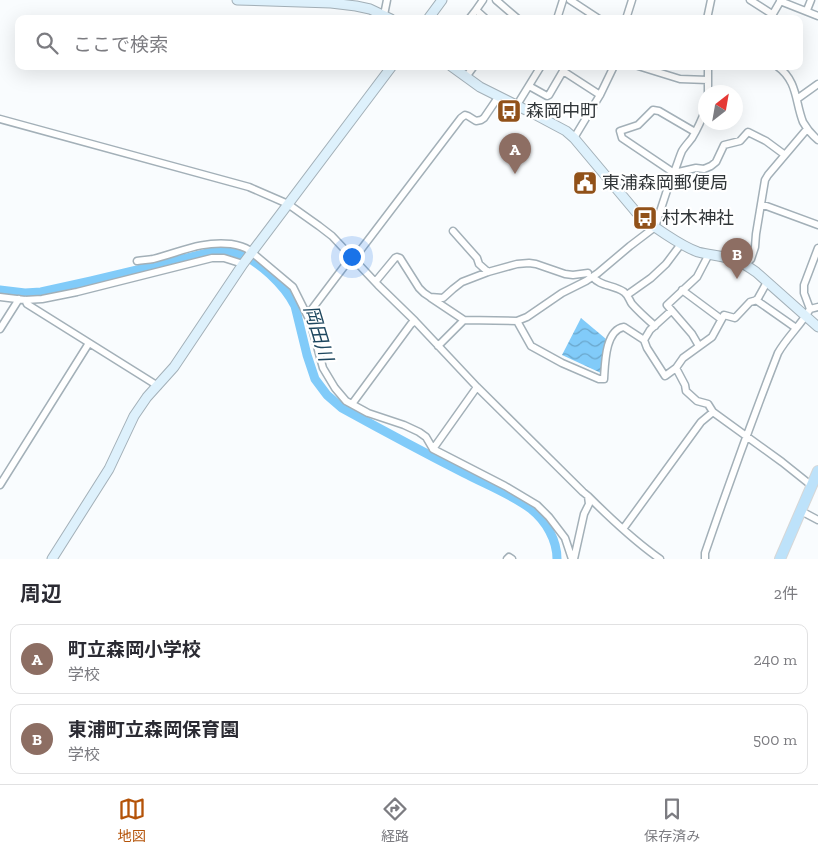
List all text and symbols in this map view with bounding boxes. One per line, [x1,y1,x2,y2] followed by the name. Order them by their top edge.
[15,15,803,70] search box
[33,29,61,57] icon: search
[73,33,168,56] text: ここで検索
[698,85,743,130] north arrow
[496,98,522,124] bus stop icon: 森岡中町
[526,100,598,122] place label: 森岡中町
[499,133,531,174] pin: A
[572,170,598,196] public building icon: 東浦森岡郵便局
[602,172,728,194] place label: 東浦森岡郵便局
[632,205,658,231] bus stop icon: 村木神社
[662,207,734,229] place label: 村木神社
[721,238,753,279] pin: B
[339,244,365,270] your location
[299,303,338,366] water label: 岡田川
[20,581,62,606] text: 周辺
[774,584,798,603] text: 2件
[68,638,201,661] text: 町立森岡小学校
[32,650,43,669] text: A
[753,650,797,669] text: 240 m
[68,665,100,684] text: 学校
[68,718,239,741] text: 東浦町立森岡保育園
[32,730,42,749] text: B
[753,730,797,749] text: 500 m
[68,745,100,764] text: 学校
[118,795,146,845] tab: 地図
[381,795,409,845] tab: 経路
[644,795,700,845] tab: 保存済み

